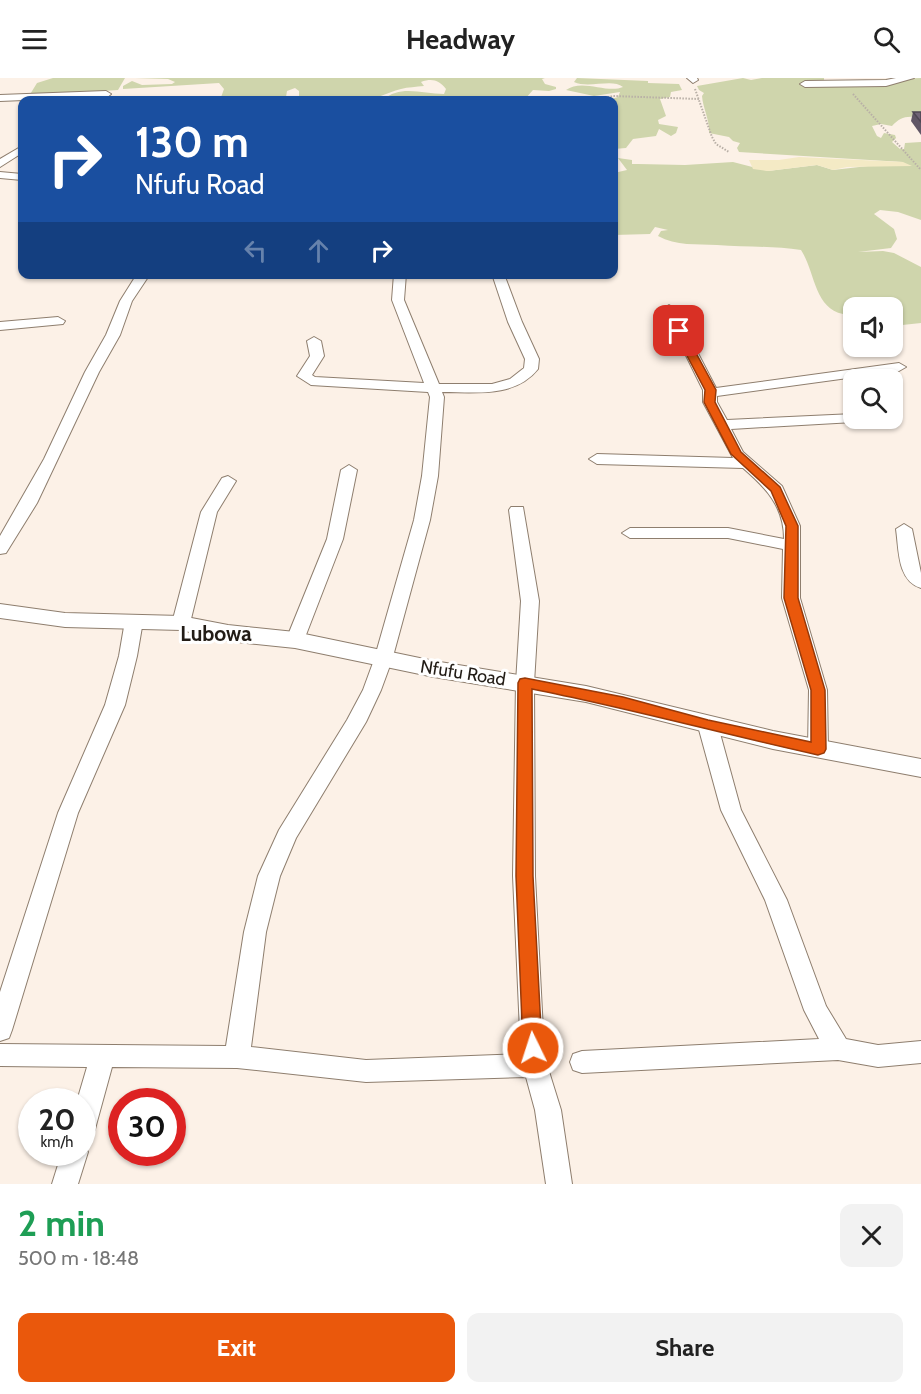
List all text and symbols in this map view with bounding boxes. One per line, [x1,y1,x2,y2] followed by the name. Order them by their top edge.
[18,23,51,56] icon: menu
[406,23,515,56] text: Headway
[870,23,903,56] icon: search
[135,116,249,168] text: 130 m
[36,120,114,198] icon: right
[135,168,265,201] text: Nfufu Road
[239,234,272,267] icon: left
[302,234,335,267] icon: ahead
[365,234,398,267] icon: right
[843,297,903,429] map controls
[843,297,903,357] button: sound
[653,305,704,356] pin
[662,314,695,347] icon: arrive
[843,369,903,429] button: search
[180,621,252,646] district label: Lubowa
[419,655,507,691] street label: Nfufu Road
[501,1016,565,1080] position arrow
[108,1088,186,1166] speed limit sign: 30
[38,1101,76,1138] text: 20
[41,1133,73,1151] text: km/h
[18,1201,105,1245] text: 2 min
[840,1204,903,1267] button: close
[18,1246,139,1270] text: 500 m · 18:48
[18,1313,455,1382] button: Exit
[467,1313,903,1382] button: Share

